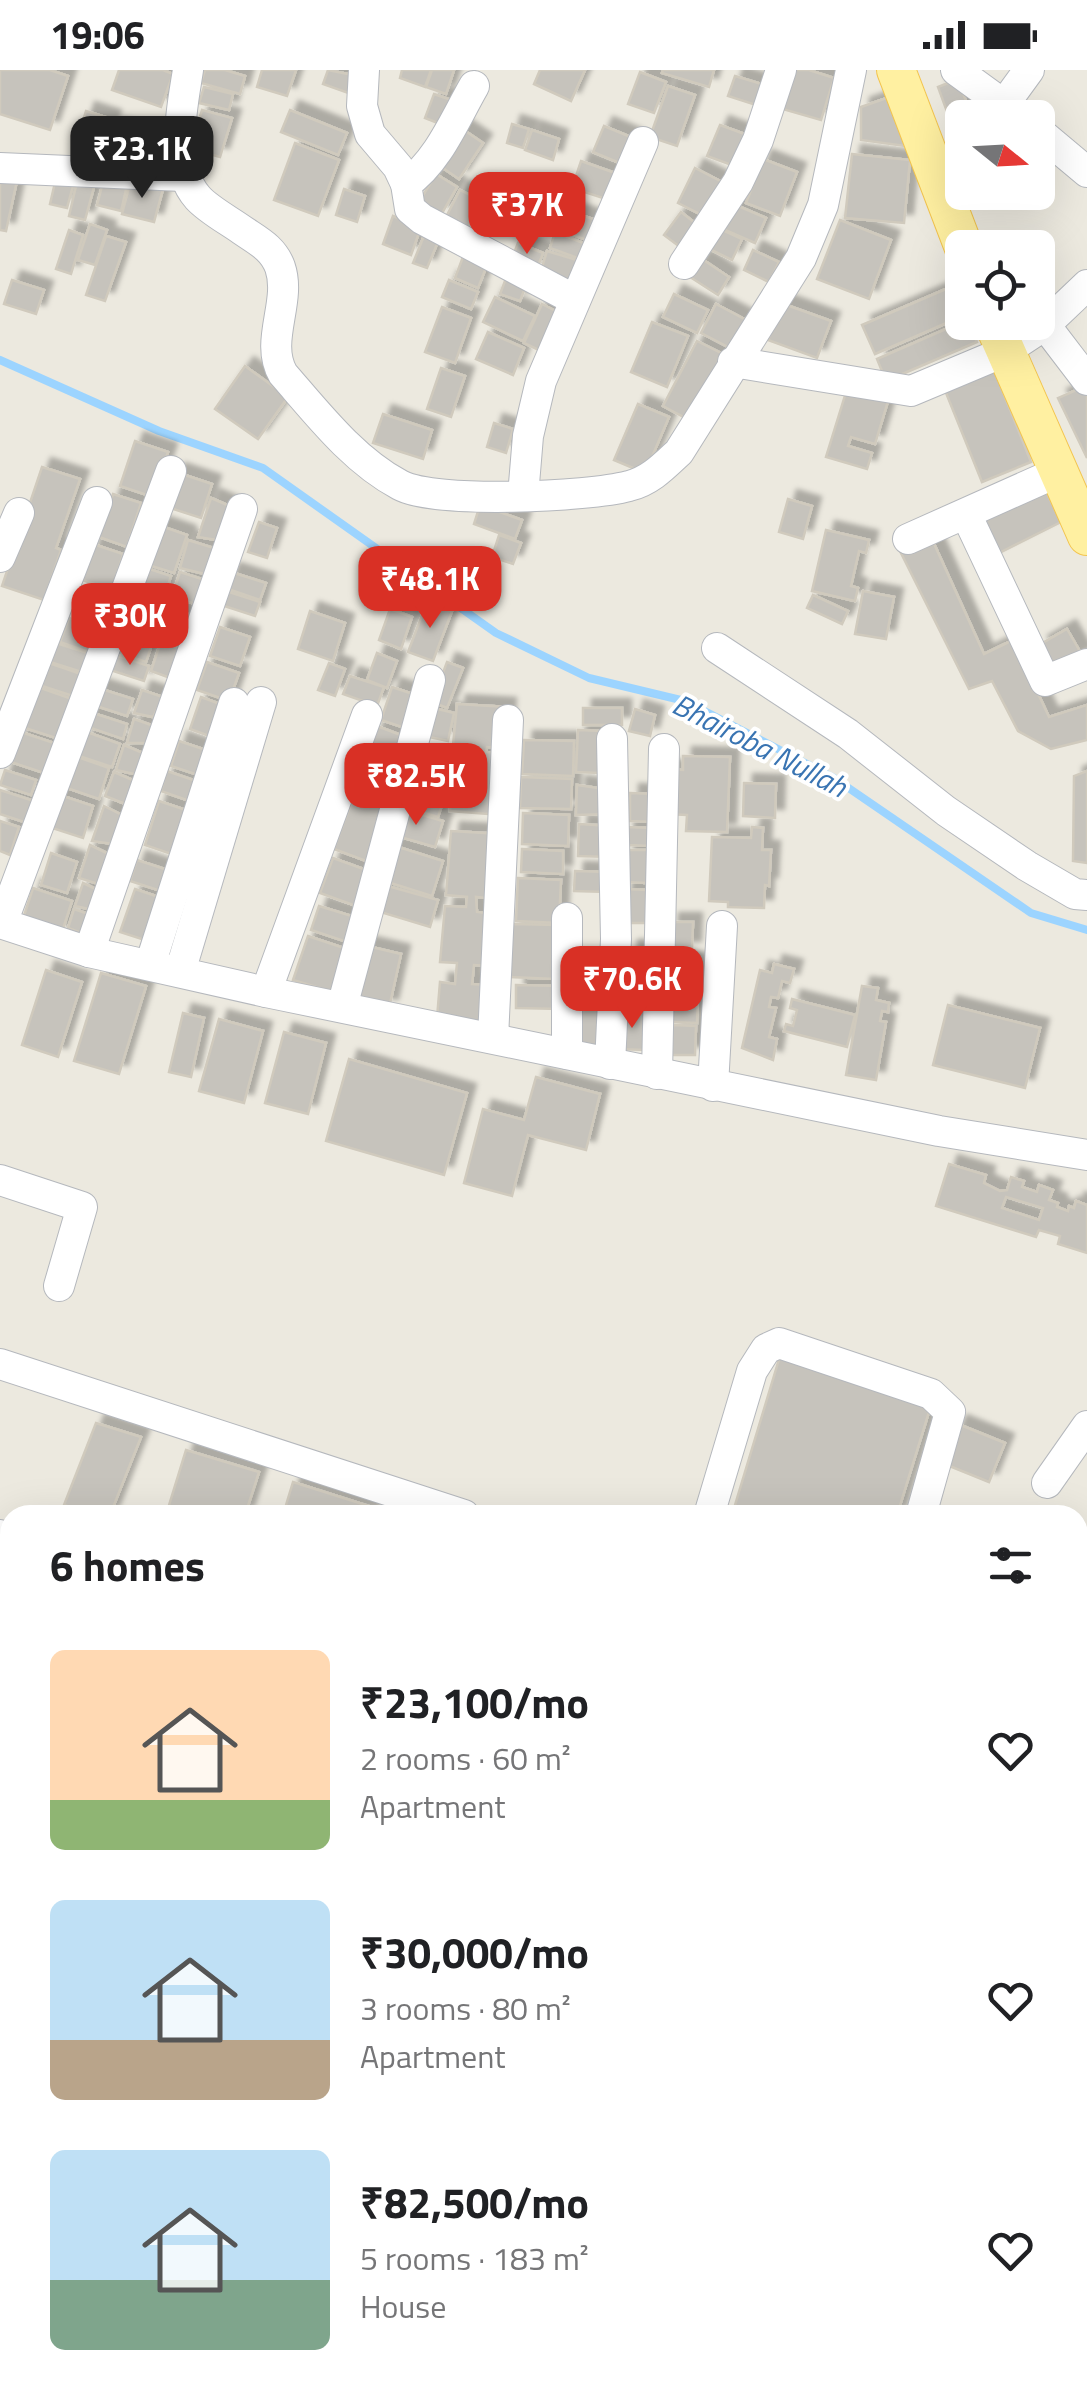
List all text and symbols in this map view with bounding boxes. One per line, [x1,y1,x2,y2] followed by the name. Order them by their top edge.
[50,6,145,64] text: 19:06
[945,100,1055,210] north arrow
[945,100,1055,340] map controls
[61,116,223,201] pin: ₹23.1K
[92,124,192,172] text: ₹23.1K
[468,172,586,257] pin: ₹37K
[490,180,564,228] text: ₹37K
[945,230,1055,340] button: locate
[349,546,511,631] pin: ₹48.1K
[380,554,480,602] text: ₹48.1K
[71,583,189,668] pin: ₹30K
[93,591,167,639] text: ₹30K
[665,681,856,809] water label: Bhairoba Nullah
[335,743,497,828] pin: ₹82.5K
[366,751,466,799] text: ₹82.5K
[551,946,713,1031] pin: ₹70.6K
[582,954,682,1002] text: ₹70.6K
[50,1533,205,1597] text: 6 homes
[983,1538,1038,1593] icon: filters
[360,1670,589,1734] text: ₹23,100/mo
[130,1690,250,1810] icon: home
[983,1723,1038,1778] icon: heart
[360,1734,571,1782] text: 2 rooms · 60 m²
[360,1782,506,1830] text: Apartment
[360,1920,589,1984] text: ₹30,000/mo
[130,1940,250,2060] icon: home
[983,1973,1038,2028] icon: heart
[360,1984,571,2032] text: 3 rooms · 80 m²
[360,2032,506,2080] text: Apartment
[360,2170,589,2234] text: ₹82,500/mo
[130,2190,250,2310] icon: home
[983,2223,1038,2278] icon: heart
[360,2234,589,2282] text: 5 rooms · 183 m²
[360,2282,446,2330] text: House

